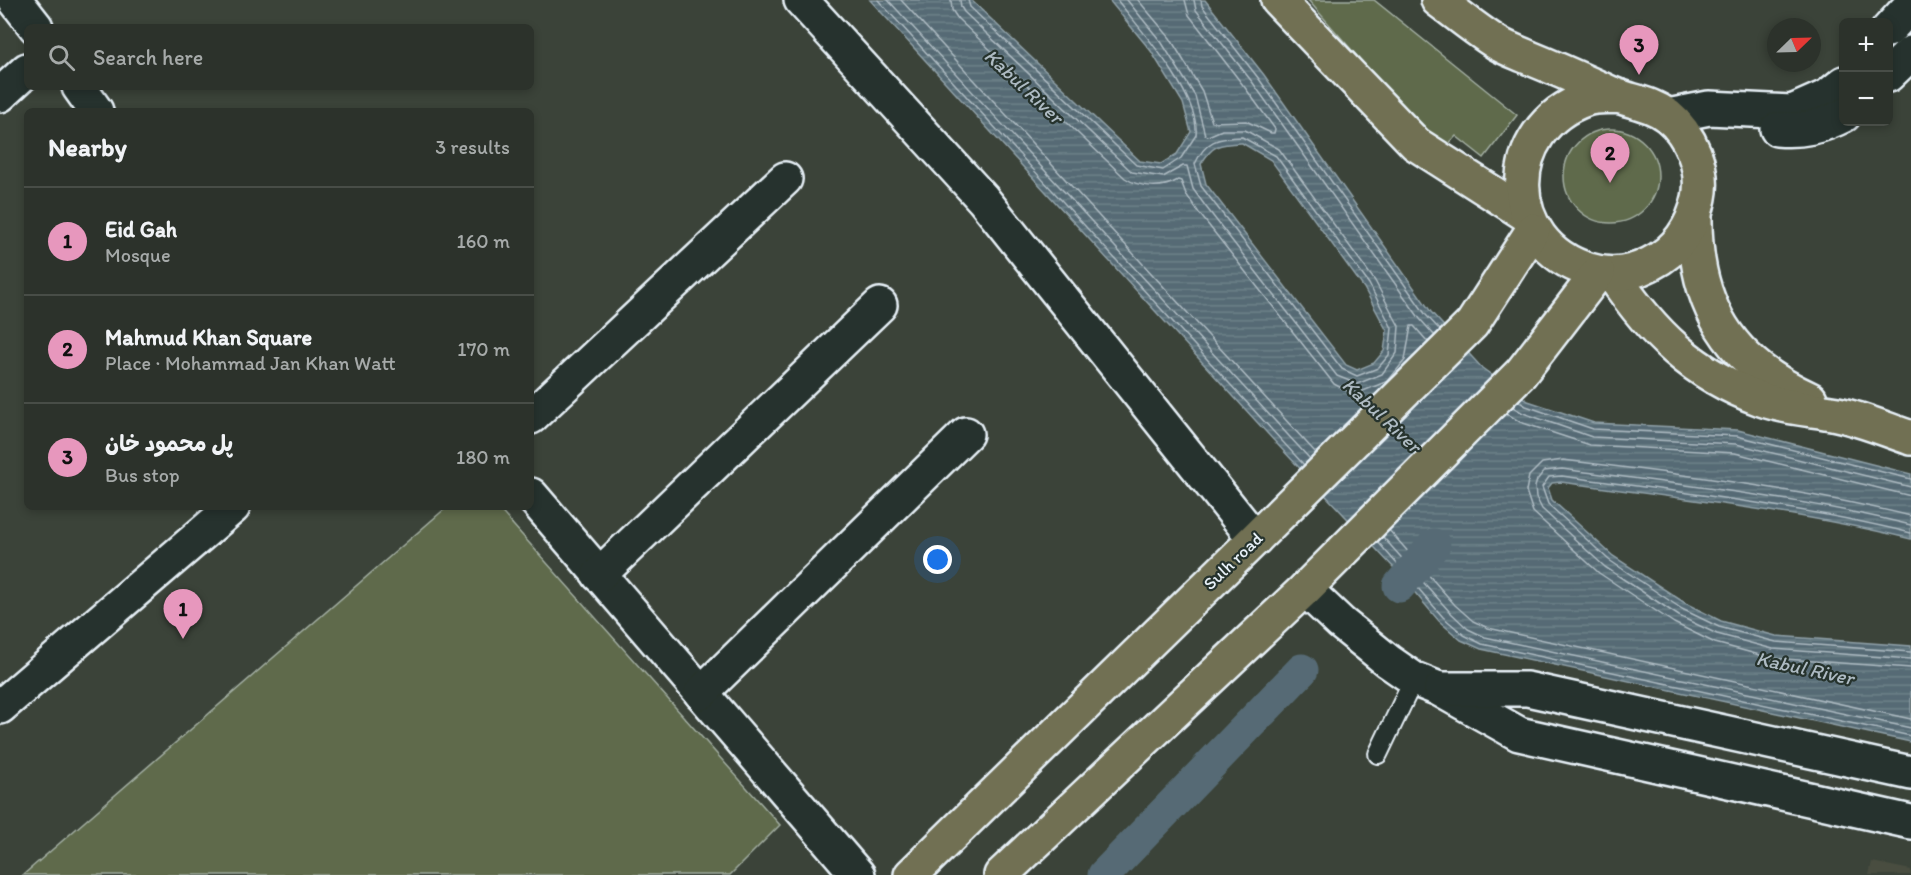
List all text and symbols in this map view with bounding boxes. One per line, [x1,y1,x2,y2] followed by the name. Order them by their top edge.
[1767,18,1821,72] north arrow
[1839,18,1893,126] map controls
[1839,18,1893,72] button: +
[24,24,534,90] search box
[1620,26,1658,75] pin: 3
[45,41,78,74] icon: search
[980,43,1070,130] water label: Kabul River
[93,44,203,71] text: Search here
[1839,72,1893,126] button: −
[48,131,127,163] text: Nearby
[1590,134,1630,183] pin: 2
[435,135,510,159] text: 3 results
[105,216,177,243] text: Eid Gah
[63,229,72,253] text: 1
[457,229,510,253] text: 160 m
[105,243,171,267] text: Mosque
[105,324,312,351] text: Mahmud Khan Square
[62,337,73,361] text: 2
[457,337,510,361] text: 170 m
[105,351,396,375] text: Place · Mohammad Jan Khan Watt
[1338,372,1428,459] water label: Kabul River
[105,430,233,457] text: پل محمود خان
[62,445,73,469] text: 3
[456,445,510,469] text: 180 m
[105,463,180,487] text: Bus stop
[1199,527,1267,595] street label: Sulh road
[923,545,952,574] your location
[164,590,202,639] pin: 1
[1754,646,1858,690] water label: Kabul River

